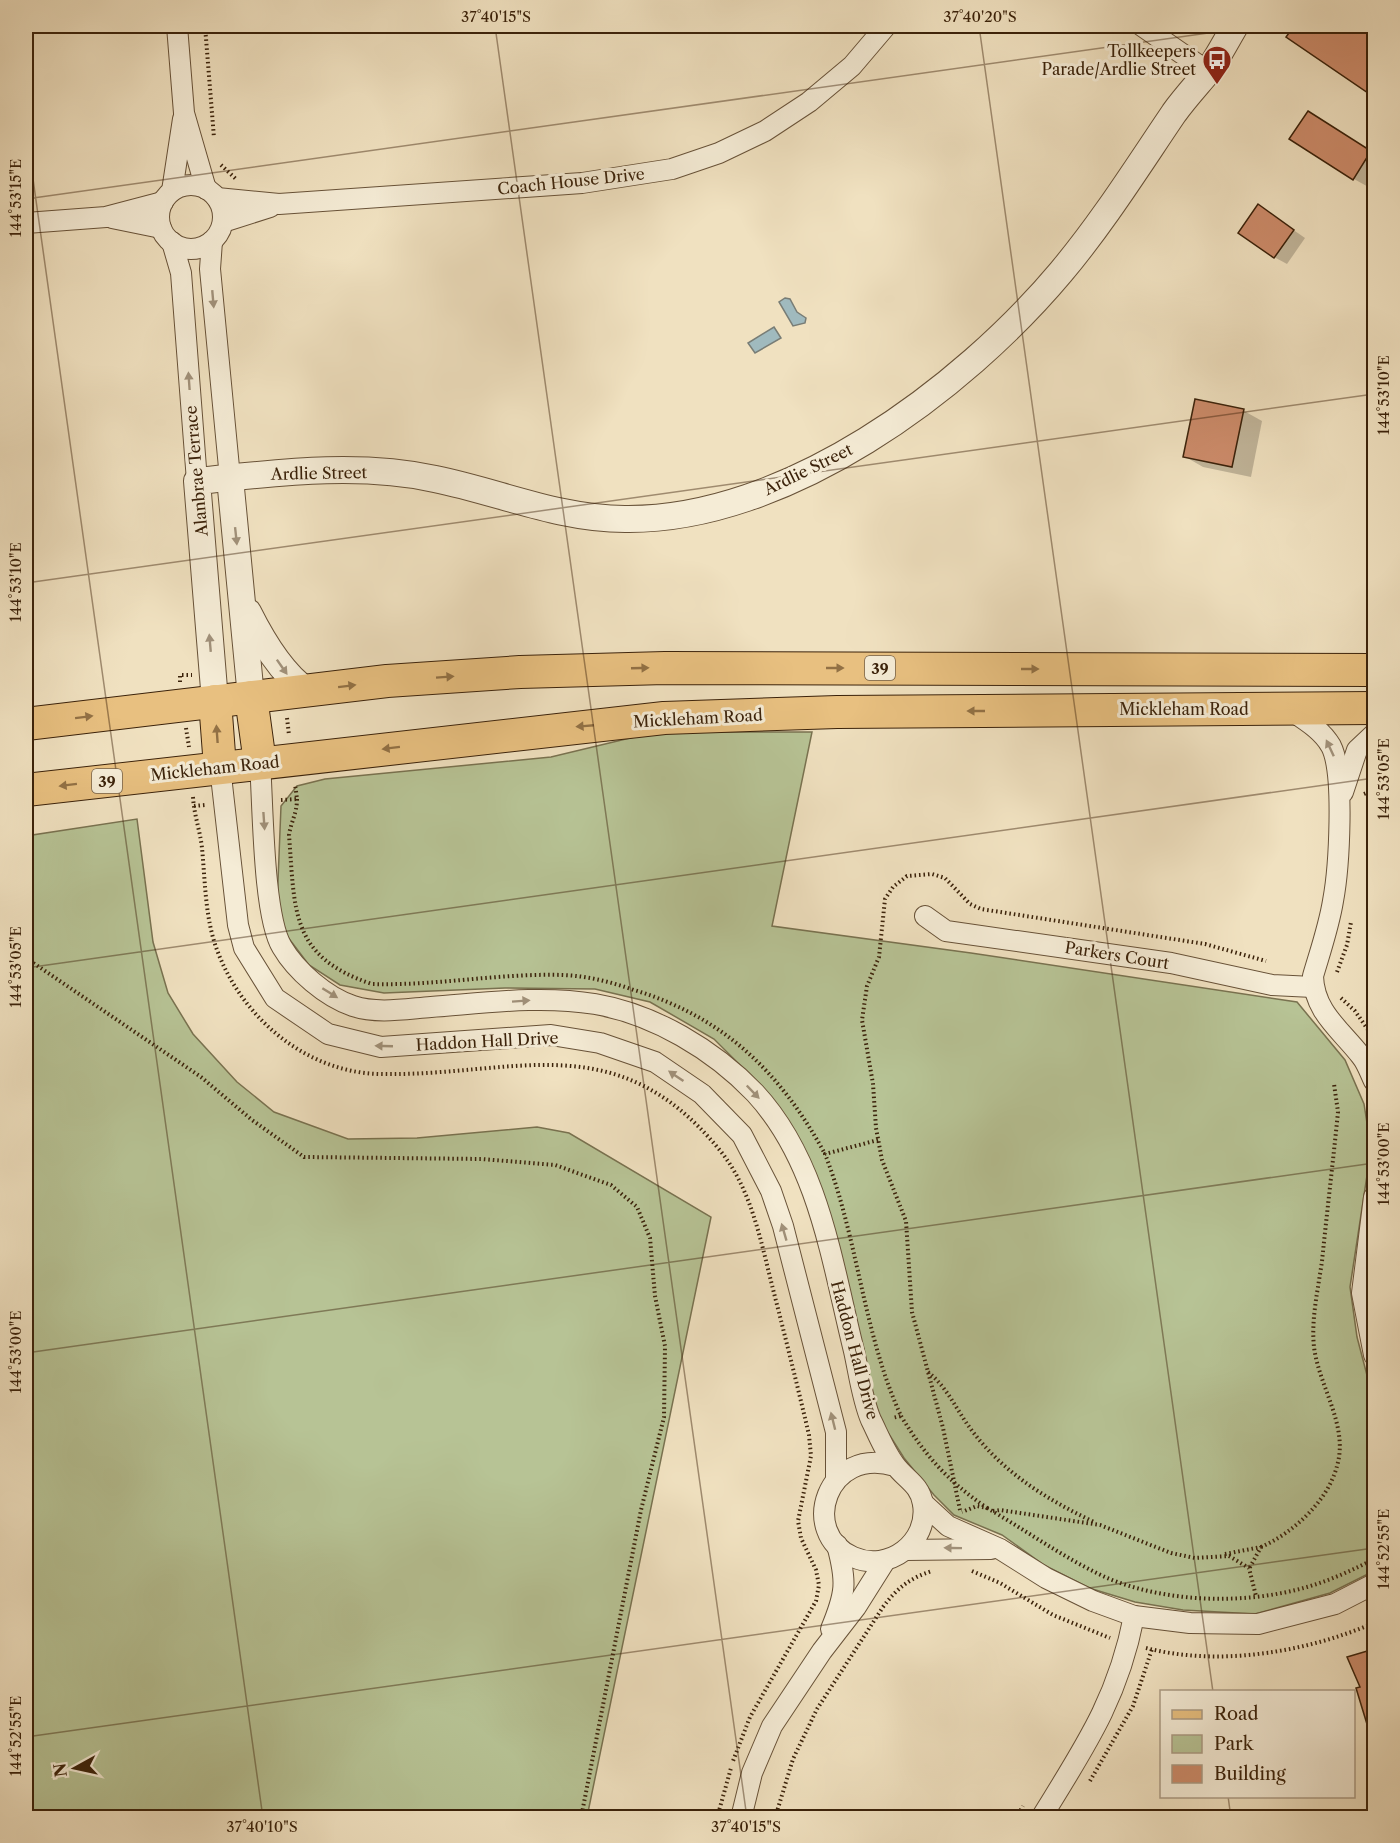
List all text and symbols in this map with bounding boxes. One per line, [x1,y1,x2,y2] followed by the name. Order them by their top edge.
[461,7,531,26] text: 37°40'15"S
[943,7,1017,26] text: 37°40'20"S
[1042,41,1196,79] place label: Tollkeepers Parade/Ardlie Street
[1201,44,1233,86] bus stop icon: Tollkeepers Parade/Ardlie Street
[6,159,25,237] text: 144°53'15"E
[496,163,646,199] street label: Coach House Drive
[208,289,218,308] one-way arrow
[1374,355,1393,435] text: 144°53'10"E
[184,371,194,390] one-way arrow
[180,405,212,538] street label: Alanbrae Terrace
[759,439,856,500] street label: Ardlie Street
[270,462,368,484] street label: Ardlie Street
[231,526,241,545] one-way arrow
[6,542,25,622] text: 144°53'10"E
[205,633,215,652] one-way arrow
[865,656,895,680] road number: 39
[276,658,288,674] one-way arrow
[825,663,844,673] one-way arrow
[630,664,649,673] one-way arrow
[1020,664,1039,674] one-way arrow
[436,672,455,682] one-way arrow
[337,681,356,691] one-way arrow
[1119,699,1249,719] street label: Mickleham Road
[633,705,763,731] street label: Mickleham Road
[966,706,985,716] one-way arrow
[74,712,93,722] one-way arrow
[575,721,594,731] one-way arrow
[212,725,222,744] one-way arrow
[1374,738,1393,820] text: 144°53'05"E
[1326,740,1335,757] one-way arrow
[382,743,401,753] one-way arrow
[150,751,281,785] street label: Mickleham Road
[92,769,122,793] road number: 39
[59,780,78,790] one-way arrow
[259,812,269,831] one-way arrow
[6,926,25,1008] text: 144°53'05"E
[1063,937,1171,973] street label: Parkers Court
[322,988,338,999] one-way arrow
[512,996,531,1006] one-way arrow
[415,1027,559,1055] street label: Haddon Hall Drive
[375,1041,394,1050] one-way arrow
[668,1070,684,1082] one-way arrow
[745,1085,759,1099] one-way arrow
[1374,1122,1393,1206] text: 144°53'00"E
[779,1223,789,1241] one-way arrow
[827,1278,883,1422] street label: Haddon Hall Drive
[6,1310,25,1394] text: 144°53'00"E
[828,1411,838,1430] one-way arrow
[1374,1509,1393,1589] text: 144°52'55"E
[943,1543,962,1553] one-way arrow
[1160,1690,1355,1798] legend
[6,1696,25,1776] text: 144°52'55"E
[1214,1703,1259,1725] text: Road
[1214,1733,1255,1755] text: Park
[45,1738,105,1798] north arrow
[49,1762,71,1778] text: N
[1214,1763,1286,1785] text: Building
[226,1817,298,1836] text: 37°40'10"S
[711,1817,781,1836] text: 37°40'15"S

